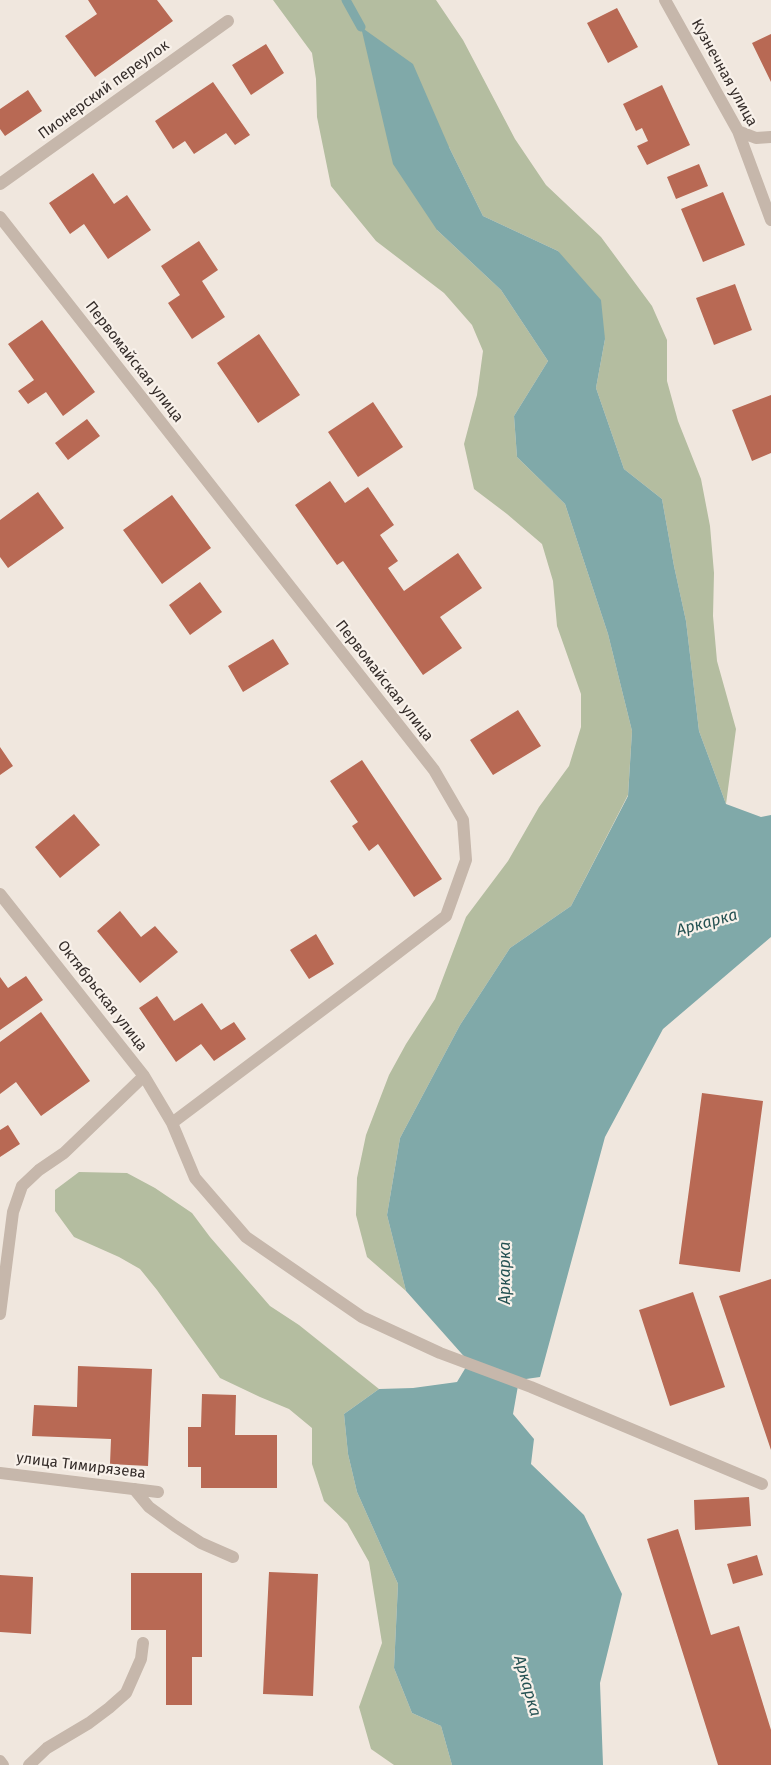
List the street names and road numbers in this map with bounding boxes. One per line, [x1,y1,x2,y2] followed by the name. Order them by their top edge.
[687,16,761,130] street label: Кузнечная улица
[35,37,173,143] street label: Пионерский переулок
[81,298,187,426] street label: Первомайская улица
[331,617,437,745] street label: Первомайская улица
[53,937,151,1055] street label: Октябрьская улица
[15,1449,147,1483] street label: улица Тимирязева

